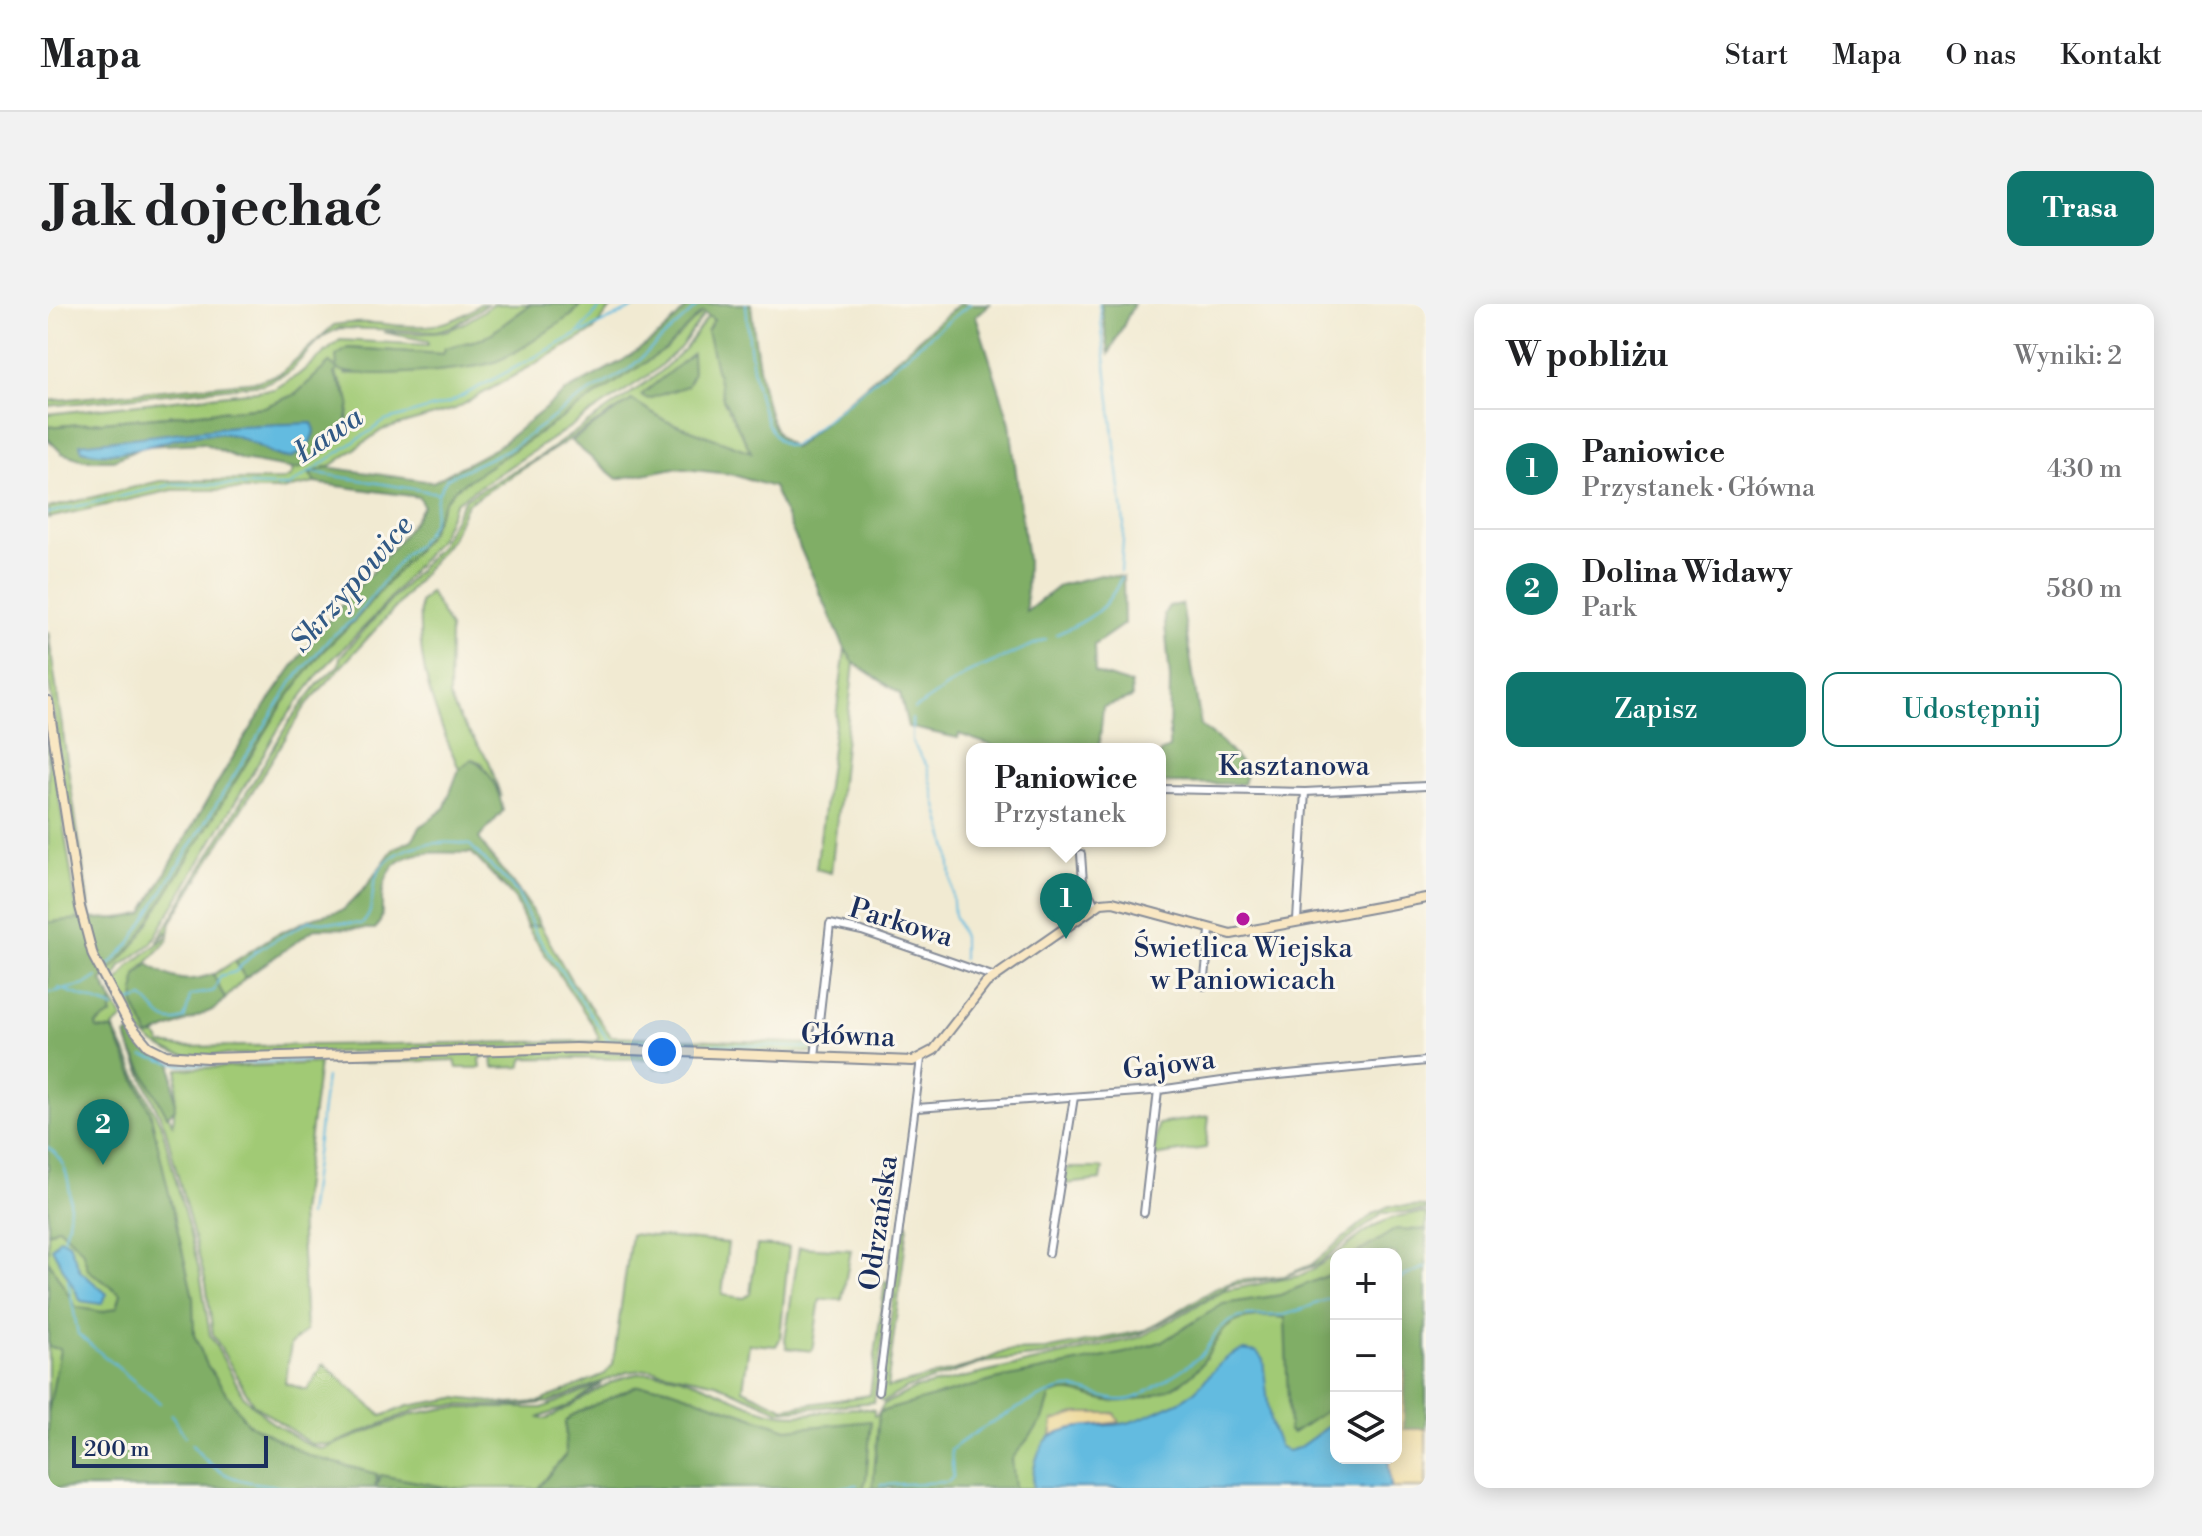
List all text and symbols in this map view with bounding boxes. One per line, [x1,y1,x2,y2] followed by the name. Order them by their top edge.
[40,32,140,79] text: Mapa
[1725,38,1788,73] text: Start
[1832,38,1902,73] text: Mapa
[1946,38,2016,73] text: O nas
[2060,38,2162,73] text: Kontakt
[2007,171,2154,246] button: Trasa
[48,173,382,243] text: Jak dojechać
[1506,335,1668,377] text: W pobliżu
[2014,340,2122,372] text: Wyniki: 2
[287,398,371,472] water label: Ława
[1582,434,1725,472] text: Paniowice
[1526,453,1538,485] text: 1
[2047,453,2122,485] text: 430 m
[1582,472,1815,504] text: Przystanek · Główna
[282,508,422,660] water label: Skrzypowice
[1582,554,1792,592] text: Dolina Widawy
[1524,573,1540,605] text: 2
[2046,573,2122,605] text: 580 m
[1582,592,1636,624] text: Park
[1506,672,1806,747] button: Zapisz
[1822,672,2122,747] button: Udostępnij
[966,743,1166,847] popup
[1218,749,1371,784] street label: Kasztanowa
[994,760,1138,798] text: Paniowice
[994,798,1125,830] text: Przystanek
[1040,873,1092,939] pin: 1
[845,891,958,956] street label: Parkowa
[1234,910,1252,928] marker: Świetlica Wiejska w Paniowicach
[1133,929,1353,998] place label: Świetlica Wiejska w Paniowicach
[800,1017,897,1055] street label: Główna
[642,1032,682,1072] your location
[1121,1042,1218,1088] street label: Gajowa
[77,1099,129,1165] pin: 2
[852,1152,906,1293] street label: Odrzańska
[1330,1248,1402,1464] map controls
[1330,1248,1402,1320] button: +
[1330,1320,1402,1392] button: −
[1330,1392,1402,1464] button: layers
[72,1432,268,1468] scale bar
[84,1436,150,1463] text: 200 m

